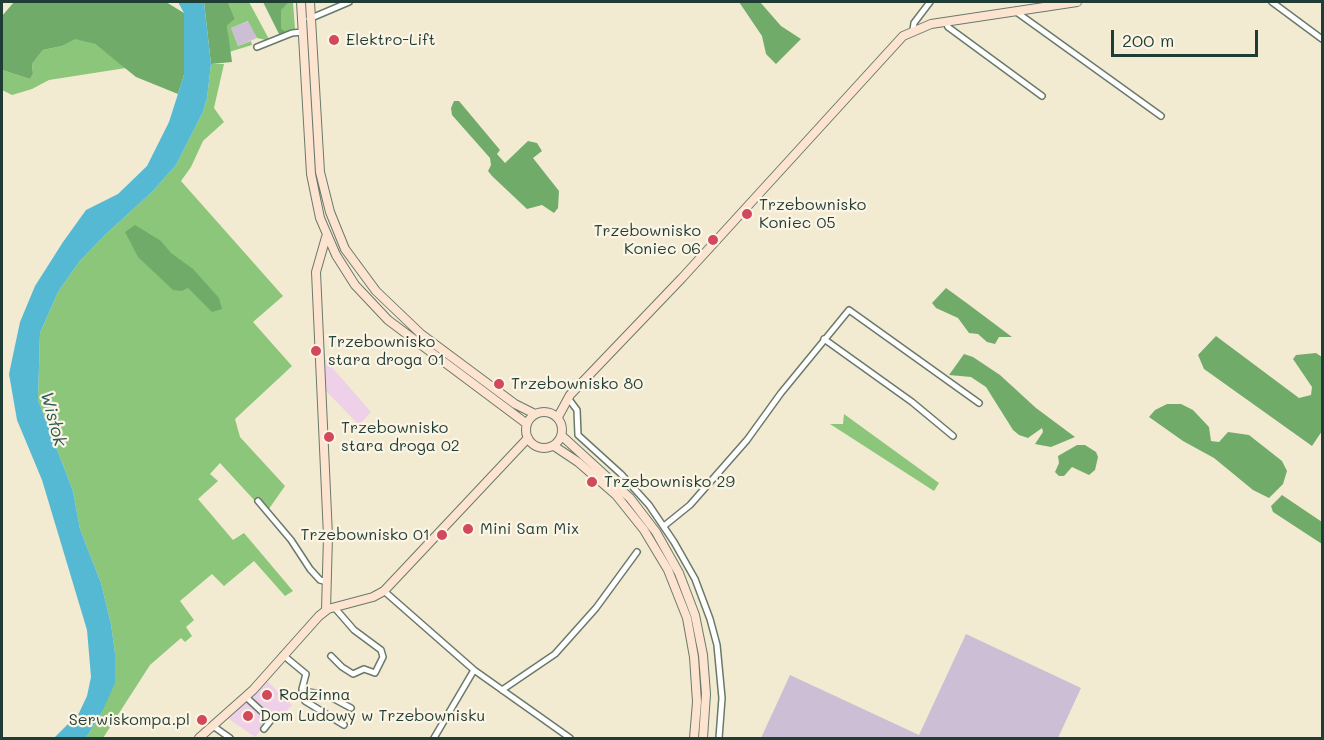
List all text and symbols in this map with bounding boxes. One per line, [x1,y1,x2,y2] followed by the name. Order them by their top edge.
[1114,18,1261,56] scale bar
[1122,28,1174,52] text: 200 m
[346,30,435,50] place label: Elektro-Lift
[327,33,341,47] marker: Elektro-Lift
[759,195,866,233] place label: Trzebownisko Koniec 05
[740,207,754,221] marker: Trzebownisko Koniec 05
[594,221,701,259] place label: Trzebownisko Koniec 06
[706,233,720,247] marker: Trzebownisko Koniec 06
[328,332,445,370] place label: Trzebownisko stara droga 01
[309,344,323,358] marker: Trzebownisko stara droga 01
[511,374,643,394] place label: Trzebownisko 80
[492,377,506,391] marker: Trzebownisko 80
[35,389,71,449] water label: Wisłok
[341,418,460,456] place label: Trzebownisko stara droga 02
[322,430,336,444] marker: Trzebownisko stara droga 02
[604,472,735,492] place label: Trzebownisko 29
[585,475,599,489] marker: Trzebownisko 29
[480,519,579,539] place label: Mini Sam Mix
[461,522,475,536] marker: Mini Sam Mix
[300,525,430,545] place label: Trzebownisko 01
[435,528,449,542] marker: Trzebownisko 01
[279,685,350,705] place label: Rodzinna
[260,688,274,702] marker: Rodzinna
[260,706,485,726] place label: Dom Ludowy w Trzebownisku
[241,709,255,723] marker: Dom Ludowy w Trzebownisku
[69,710,190,730] place label: Serwiskompa.pl
[195,713,209,727] marker: Serwiskompa.pl

